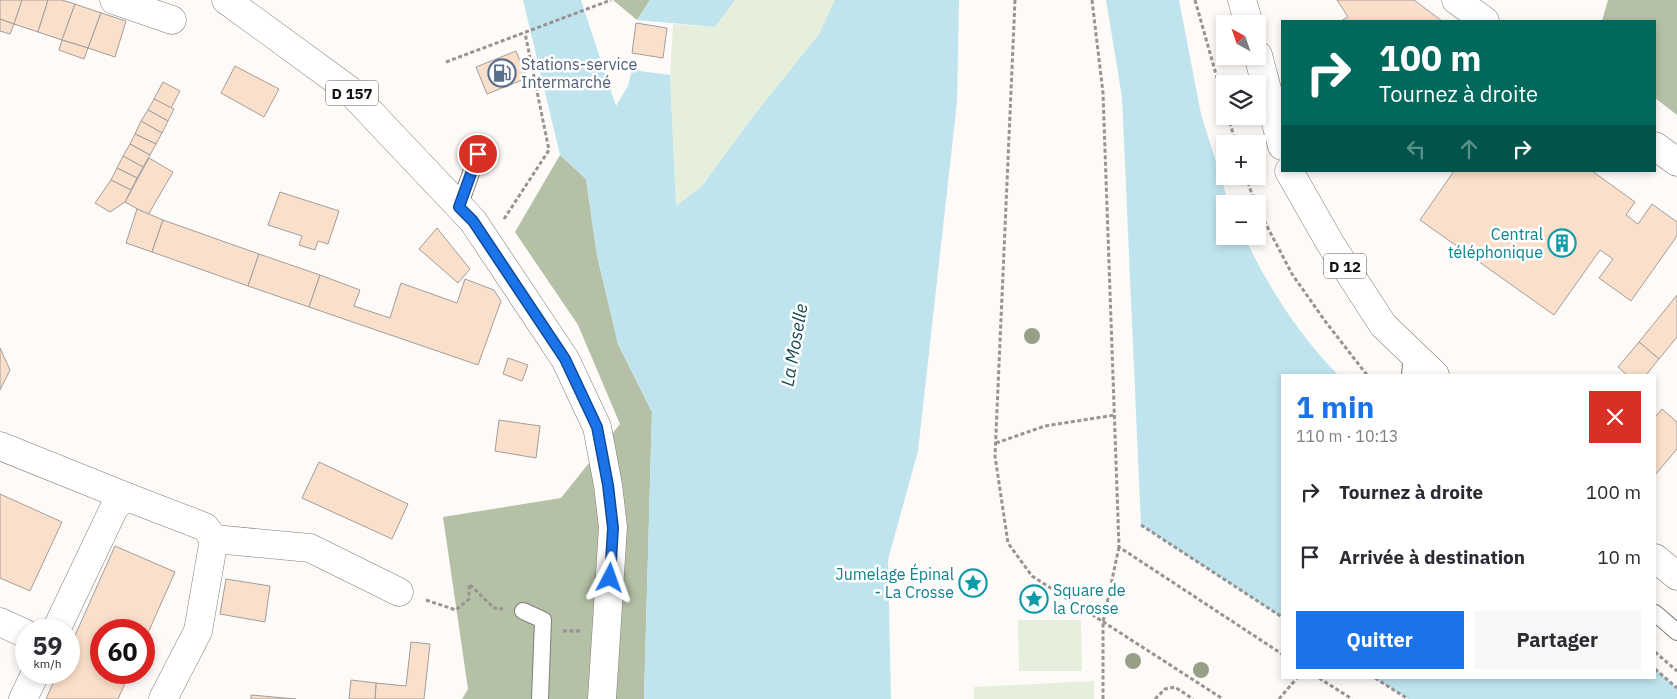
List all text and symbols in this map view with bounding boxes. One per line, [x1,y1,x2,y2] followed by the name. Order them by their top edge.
[1216,15,1266,65] north arrow
[1216,15,1266,245] map controls
[1379,35,1482,81] text: 100 m
[1296,40,1361,105] icon: right
[521,54,638,92] place label: Stations-service Intermarché
[487,58,517,88] fuel station icon: Stations-service Intermarché
[1216,75,1266,125] button: layers
[1379,79,1538,108] text: Tournez à droite
[326,80,378,106] road number: D 157
[457,133,499,175] pin
[1216,135,1266,185] button: +
[1402,135,1430,163] icon: left
[1455,135,1483,163] icon: ahead
[1508,135,1536,163] icon: right
[464,140,492,168] icon: arrive
[1216,195,1266,245] button: −
[1448,224,1543,262] place label: Central téléphonique
[1547,228,1577,258] building icon: Central téléphonique
[1324,254,1366,278] road number: D 12
[775,302,813,388] water label: La Moselle
[1296,387,1374,426] text: 1 min
[1589,391,1641,443] button: close
[1296,426,1398,446] text: 110 m · 10:13
[1296,478,1324,506] icon: right
[1339,480,1483,504] text: Tournez à droite
[1586,480,1641,504] text: 100 m
[1296,543,1324,571] icon: arrive
[1339,545,1525,569] text: Arrivée à destination
[1597,545,1641,569] text: 10 m
[583,551,635,603] position arrow
[836,563,954,602] place label: Jumelage Épinal - La Crosse
[958,568,988,598] place icon: Jumelage Épinal - La Crosse
[1053,580,1126,618] place label: Square de la Crosse
[1019,584,1049,614] place icon: Square de la Crosse
[1296,611,1464,669] button: Quitter
[1474,611,1641,669] button: Partager
[90,619,155,684] speed limit sign: 60
[32,629,63,662] text: 59
[33,656,62,671] text: km/h

